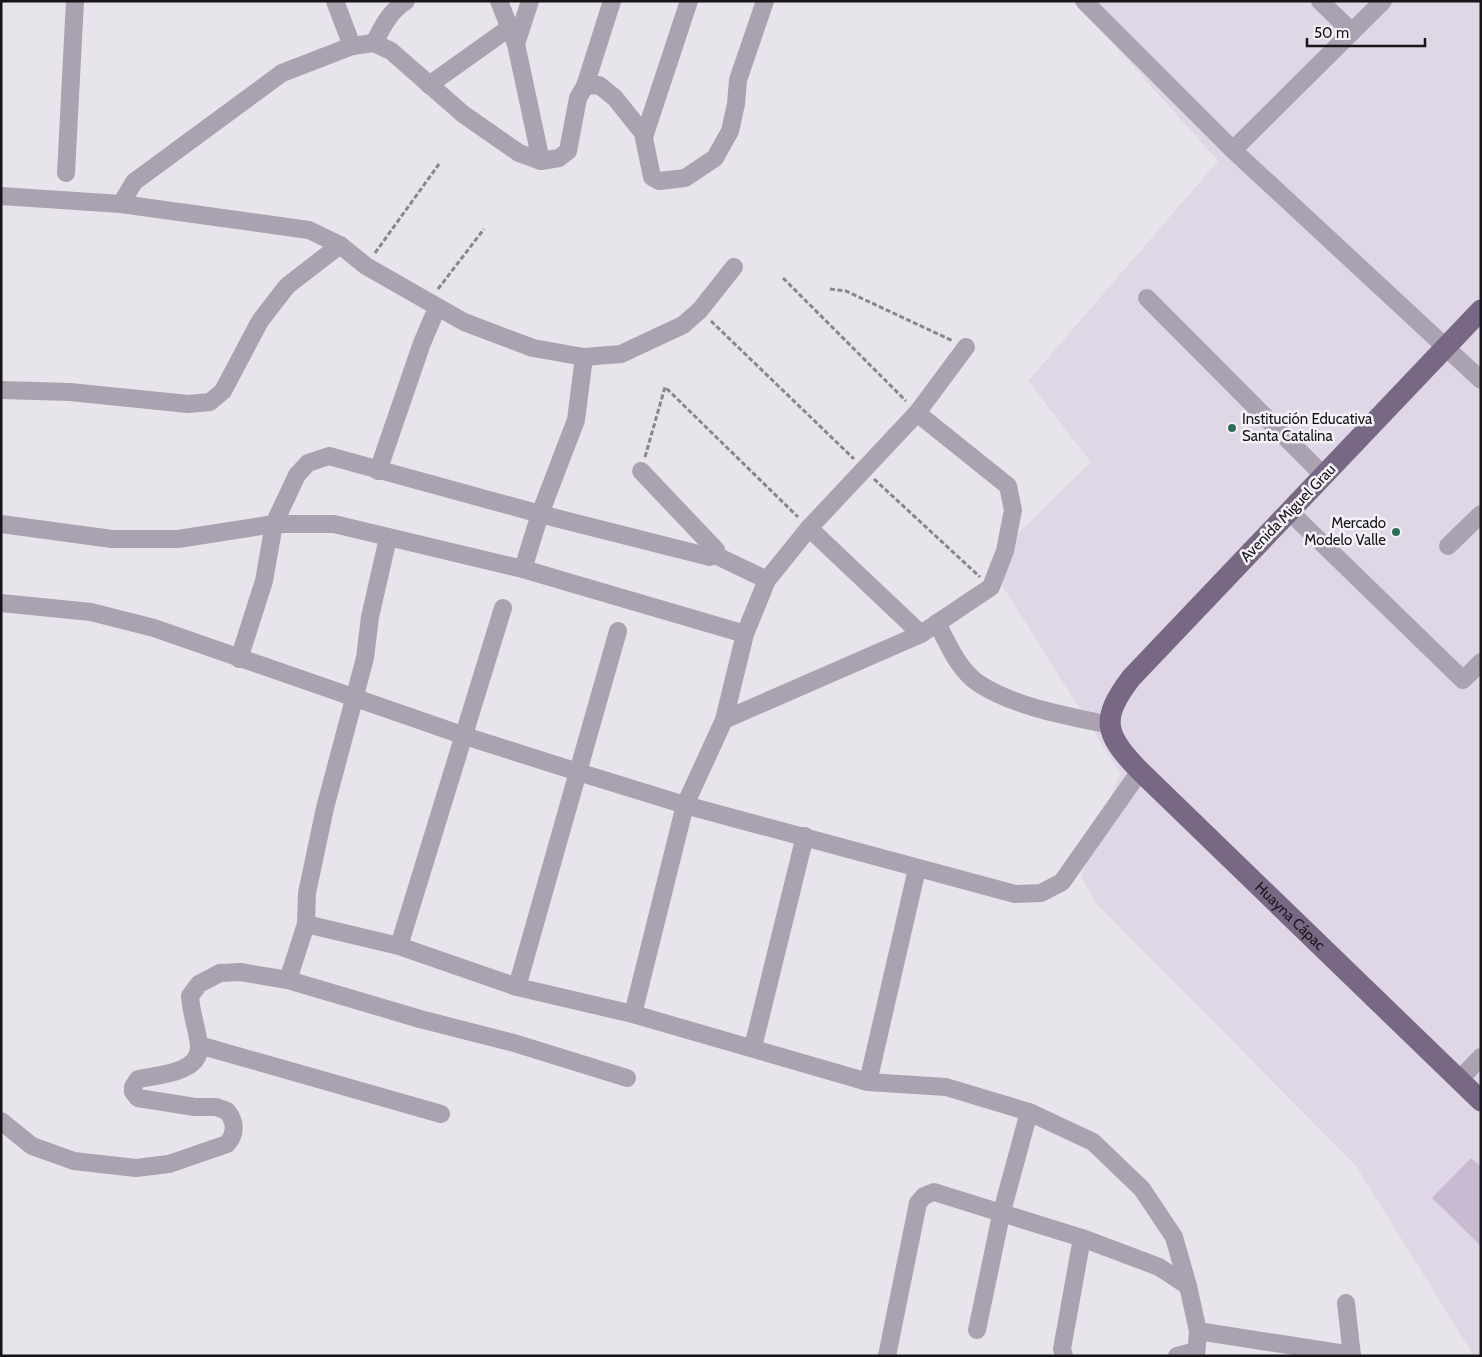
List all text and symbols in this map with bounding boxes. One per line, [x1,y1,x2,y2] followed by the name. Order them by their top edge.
[1307,15,1424,47] scale bar
[1314,24,1349,42] text: 50 m
[1242,410,1373,445] place label: Institución Educativa Santa Catalina
[1226,422,1238,434] marker: Institución Educativa Santa Catalina
[1237,460,1339,566] street label: Avenida Miguel Grau
[1304,514,1386,549] place label: Mercado Modelo Valle
[1390,526,1402,538] marker: Mercado Modelo Valle
[1251,878,1329,954] street label: Huayna Cápac

